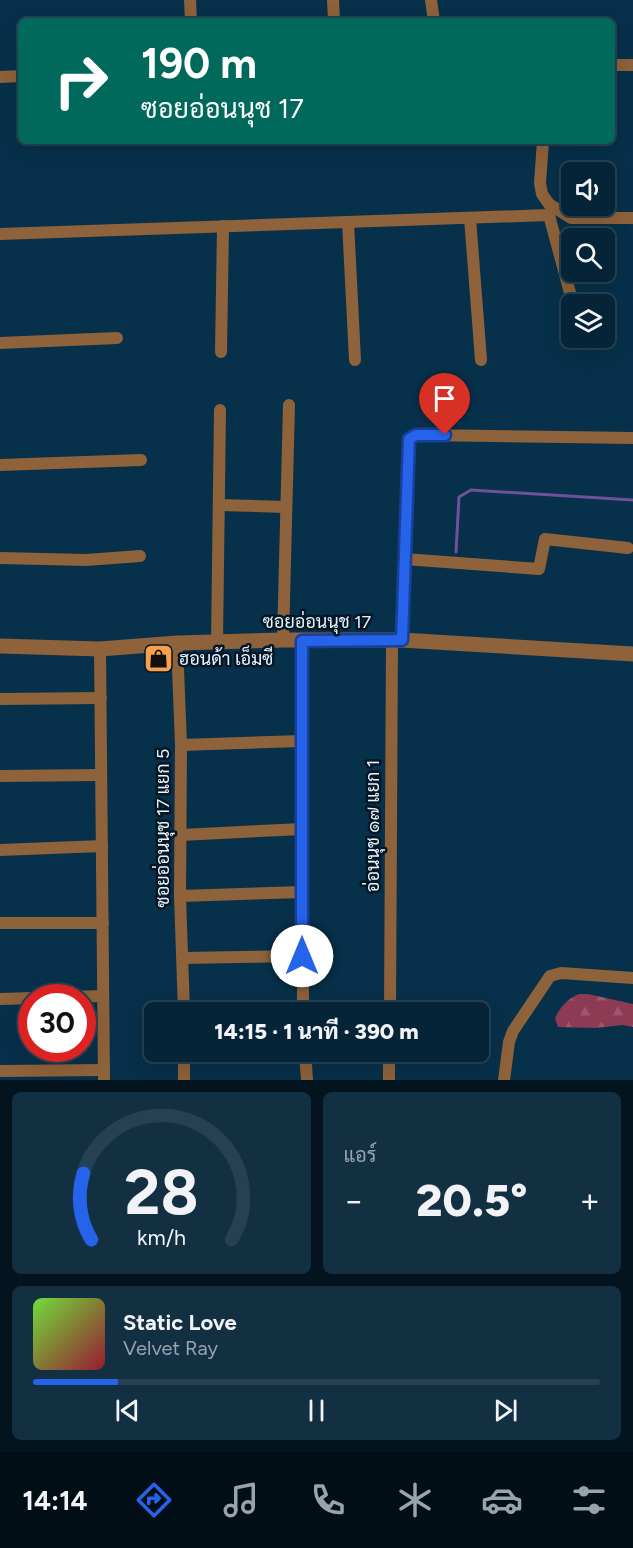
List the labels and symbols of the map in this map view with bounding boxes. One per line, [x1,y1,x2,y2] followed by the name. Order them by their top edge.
[419,373,470,435] pin
[263,610,372,634] street label: ซอยอ่อนนุช 17
[142,643,174,675] shop icon: ฮอนด้า เอ็มซี
[179,645,273,670] place label: ฮอนด้า เอ็มซี
[151,749,175,907] street label: ซอยอ่อนนุช 17 แยก 5
[361,760,385,892] street label: อ่อนนุช ๑๗ แยก 1
[270,924,334,988] position arrow
[18,984,96,1062] speed limit sign: 30

